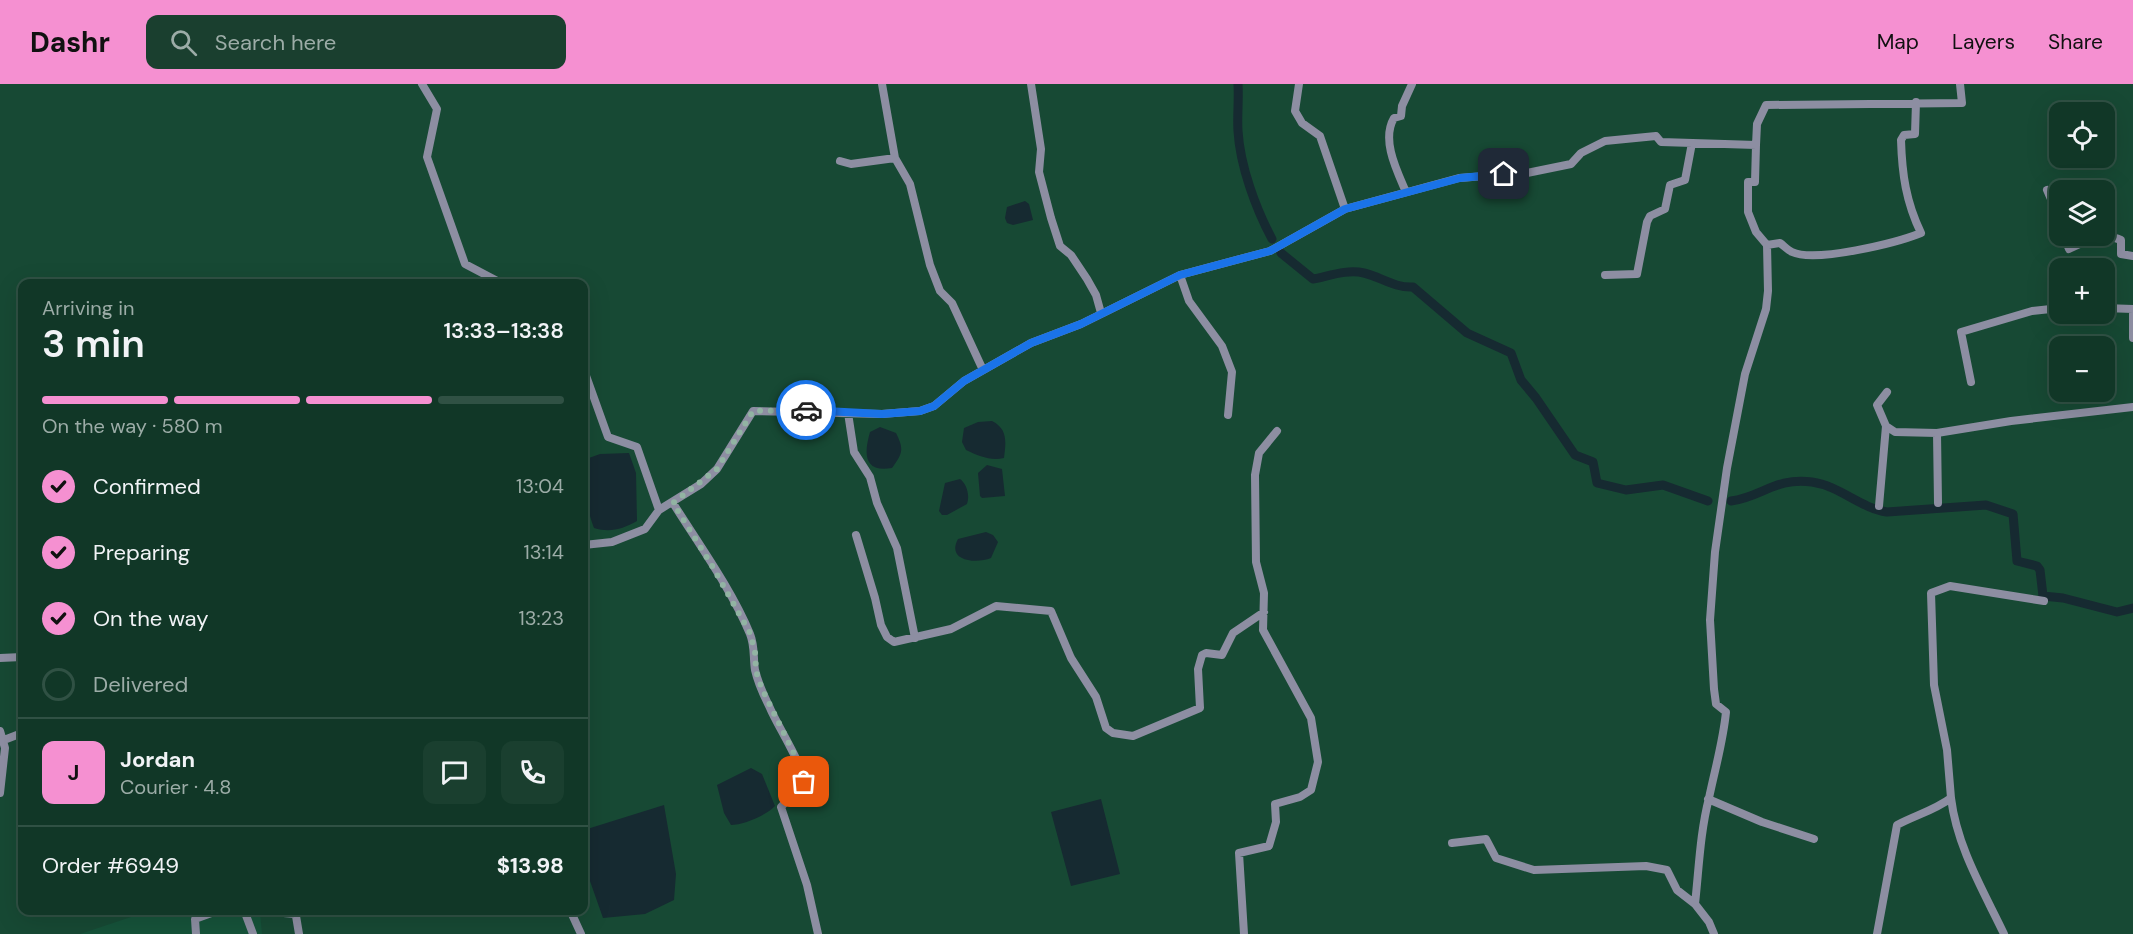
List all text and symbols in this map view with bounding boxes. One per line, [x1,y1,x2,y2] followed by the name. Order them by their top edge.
[146,15,566,69] search box
[30,24,110,61] text: Dashr
[167,26,200,59] icon: search
[215,28,336,57] text: Search here
[1877,28,1919,56] text: Map
[1952,28,2015,56] text: Layers
[2048,28,2103,56] text: Share
[2049,102,2115,402] map controls
[2049,102,2115,168] button: locate
[1478,148,1529,199] pin
[1487,157,1520,190] icon: home
[2049,180,2115,246] button: layers
[2049,258,2115,324] button: +
[42,295,134,321] text: Arriving in
[443,316,564,345] text: 13:33–13:38
[42,318,145,369] text: 3 min
[2049,336,2115,402] button: −
[776,380,836,440] courier
[790,394,823,427] icon: car
[42,413,223,439] text: On the way · 580 m
[42,470,75,503] icon: check
[93,472,201,501] text: Confirmed
[516,473,564,499] text: 13:04
[42,536,75,569] icon: check
[93,538,190,567] text: Preparing
[524,539,564,565] text: 13:14
[42,602,75,635] icon: check
[93,604,208,633] text: On the way
[519,605,564,631] text: 13:23
[93,670,188,699] text: Delivered
[423,741,486,804] button: chat
[501,741,564,804] button: phone
[120,745,195,774] text: Jordan
[778,756,829,807] pin
[68,758,79,787] text: J
[787,765,820,798] icon: bag
[120,774,231,800] text: Courier · 4.8
[42,851,179,880] text: Order #6949
[497,851,564,880] text: $13.98

